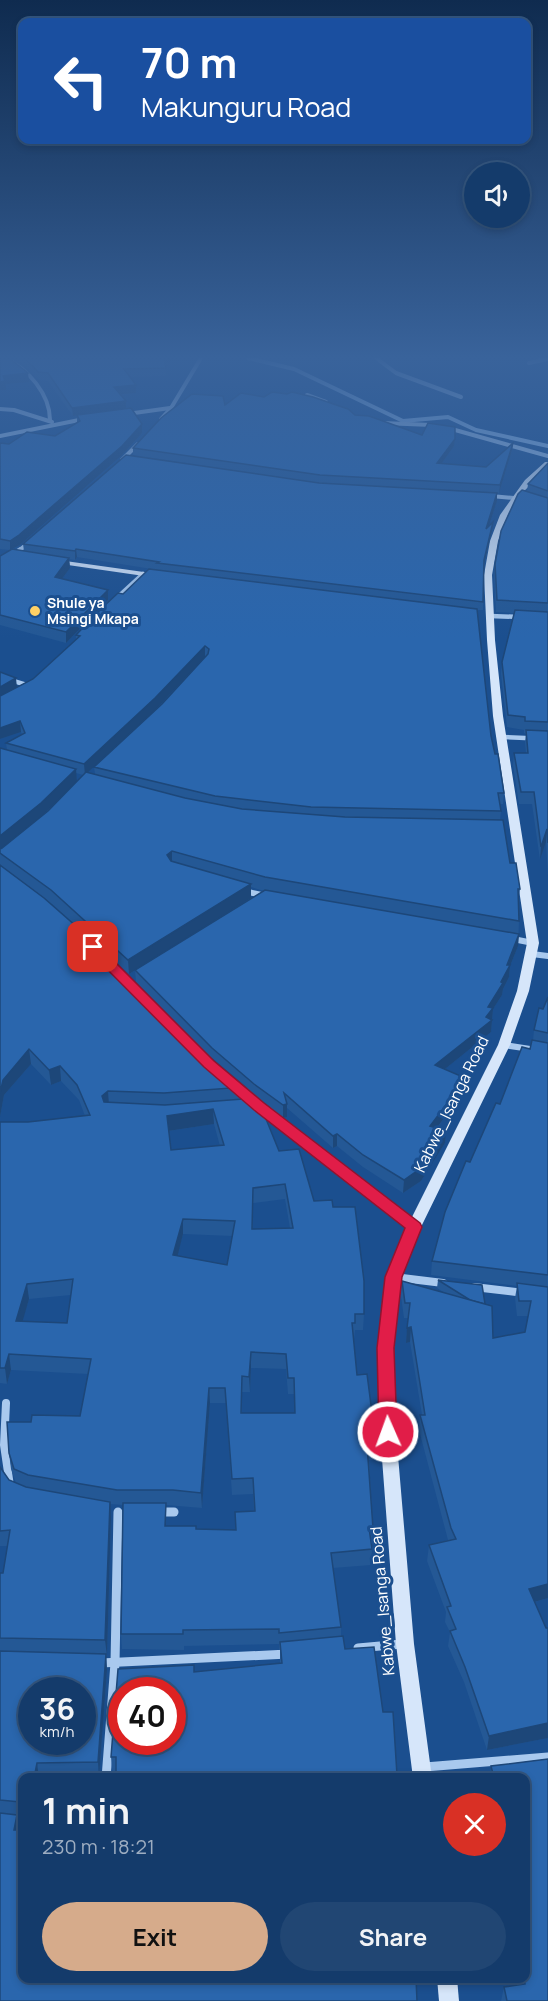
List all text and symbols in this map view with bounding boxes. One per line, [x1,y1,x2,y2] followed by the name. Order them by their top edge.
[141,33,237,91] text: 70 m
[42,42,120,120] icon: left
[141,88,351,125] text: Makunguru Road
[464,162,530,228] map controls
[464,162,530,228] button: sound
[47,593,139,628] place label: Shule ya Msingi Mkapa
[28,604,42,618] marker: Shule ya Msingi Mkapa
[67,921,118,972] pin
[76,930,109,963] icon: arrive
[408,1032,494,1176] street label: Kabwe_Isanga Road
[356,1400,420,1464] position arrow
[365,1526,399,1676] street label: Kabwe_Isanga Road
[108,1677,186,1755] speed limit sign: 40
[39,1688,75,1729] text: 36
[40,1721,74,1742] text: km/h
[42,1786,130,1835] text: 1 min
[443,1793,506,1856] button: close
[42,1833,155,1860] text: 230 m · 18:21
[42,1902,268,1971] button: Exit
[280,1902,506,1971] button: Share

